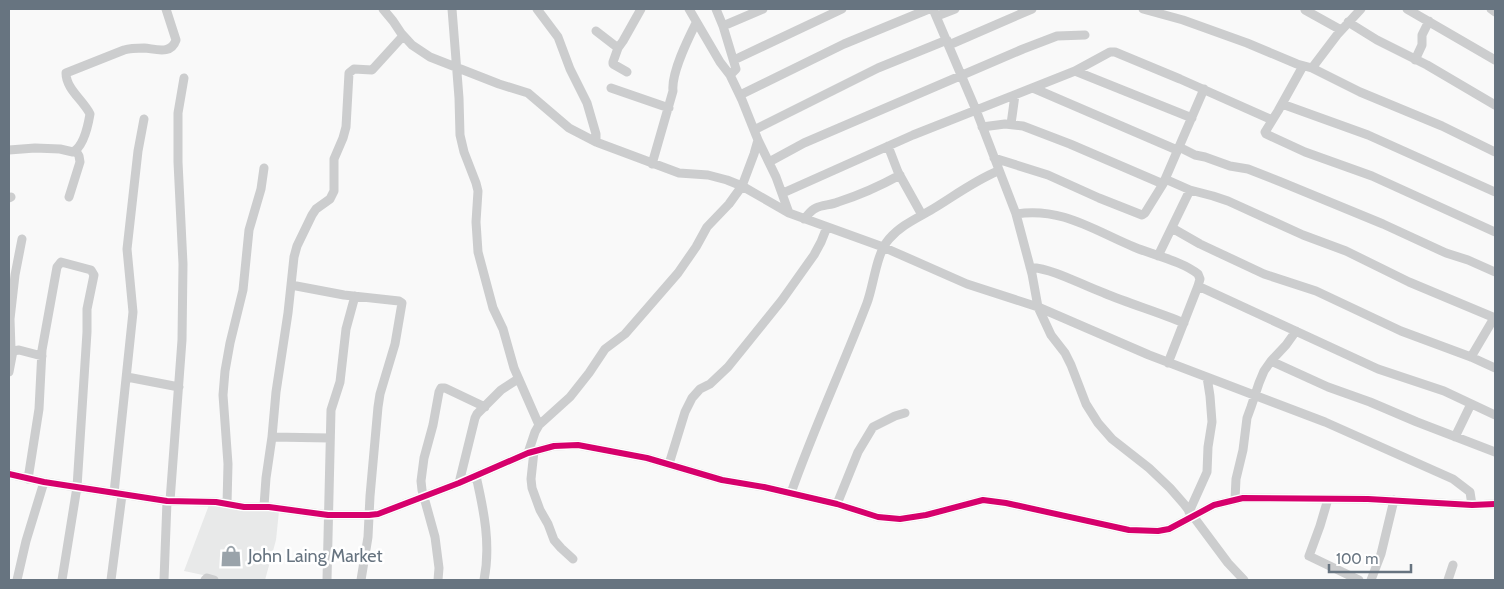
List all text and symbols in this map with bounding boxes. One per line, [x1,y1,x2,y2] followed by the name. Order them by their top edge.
[1329,542,1412,574] scale bar
[218,543,244,569] shop icon: John Laing Market
[247,545,382,567] place label: John Laing Market
[1336,550,1378,568] text: 100 m

